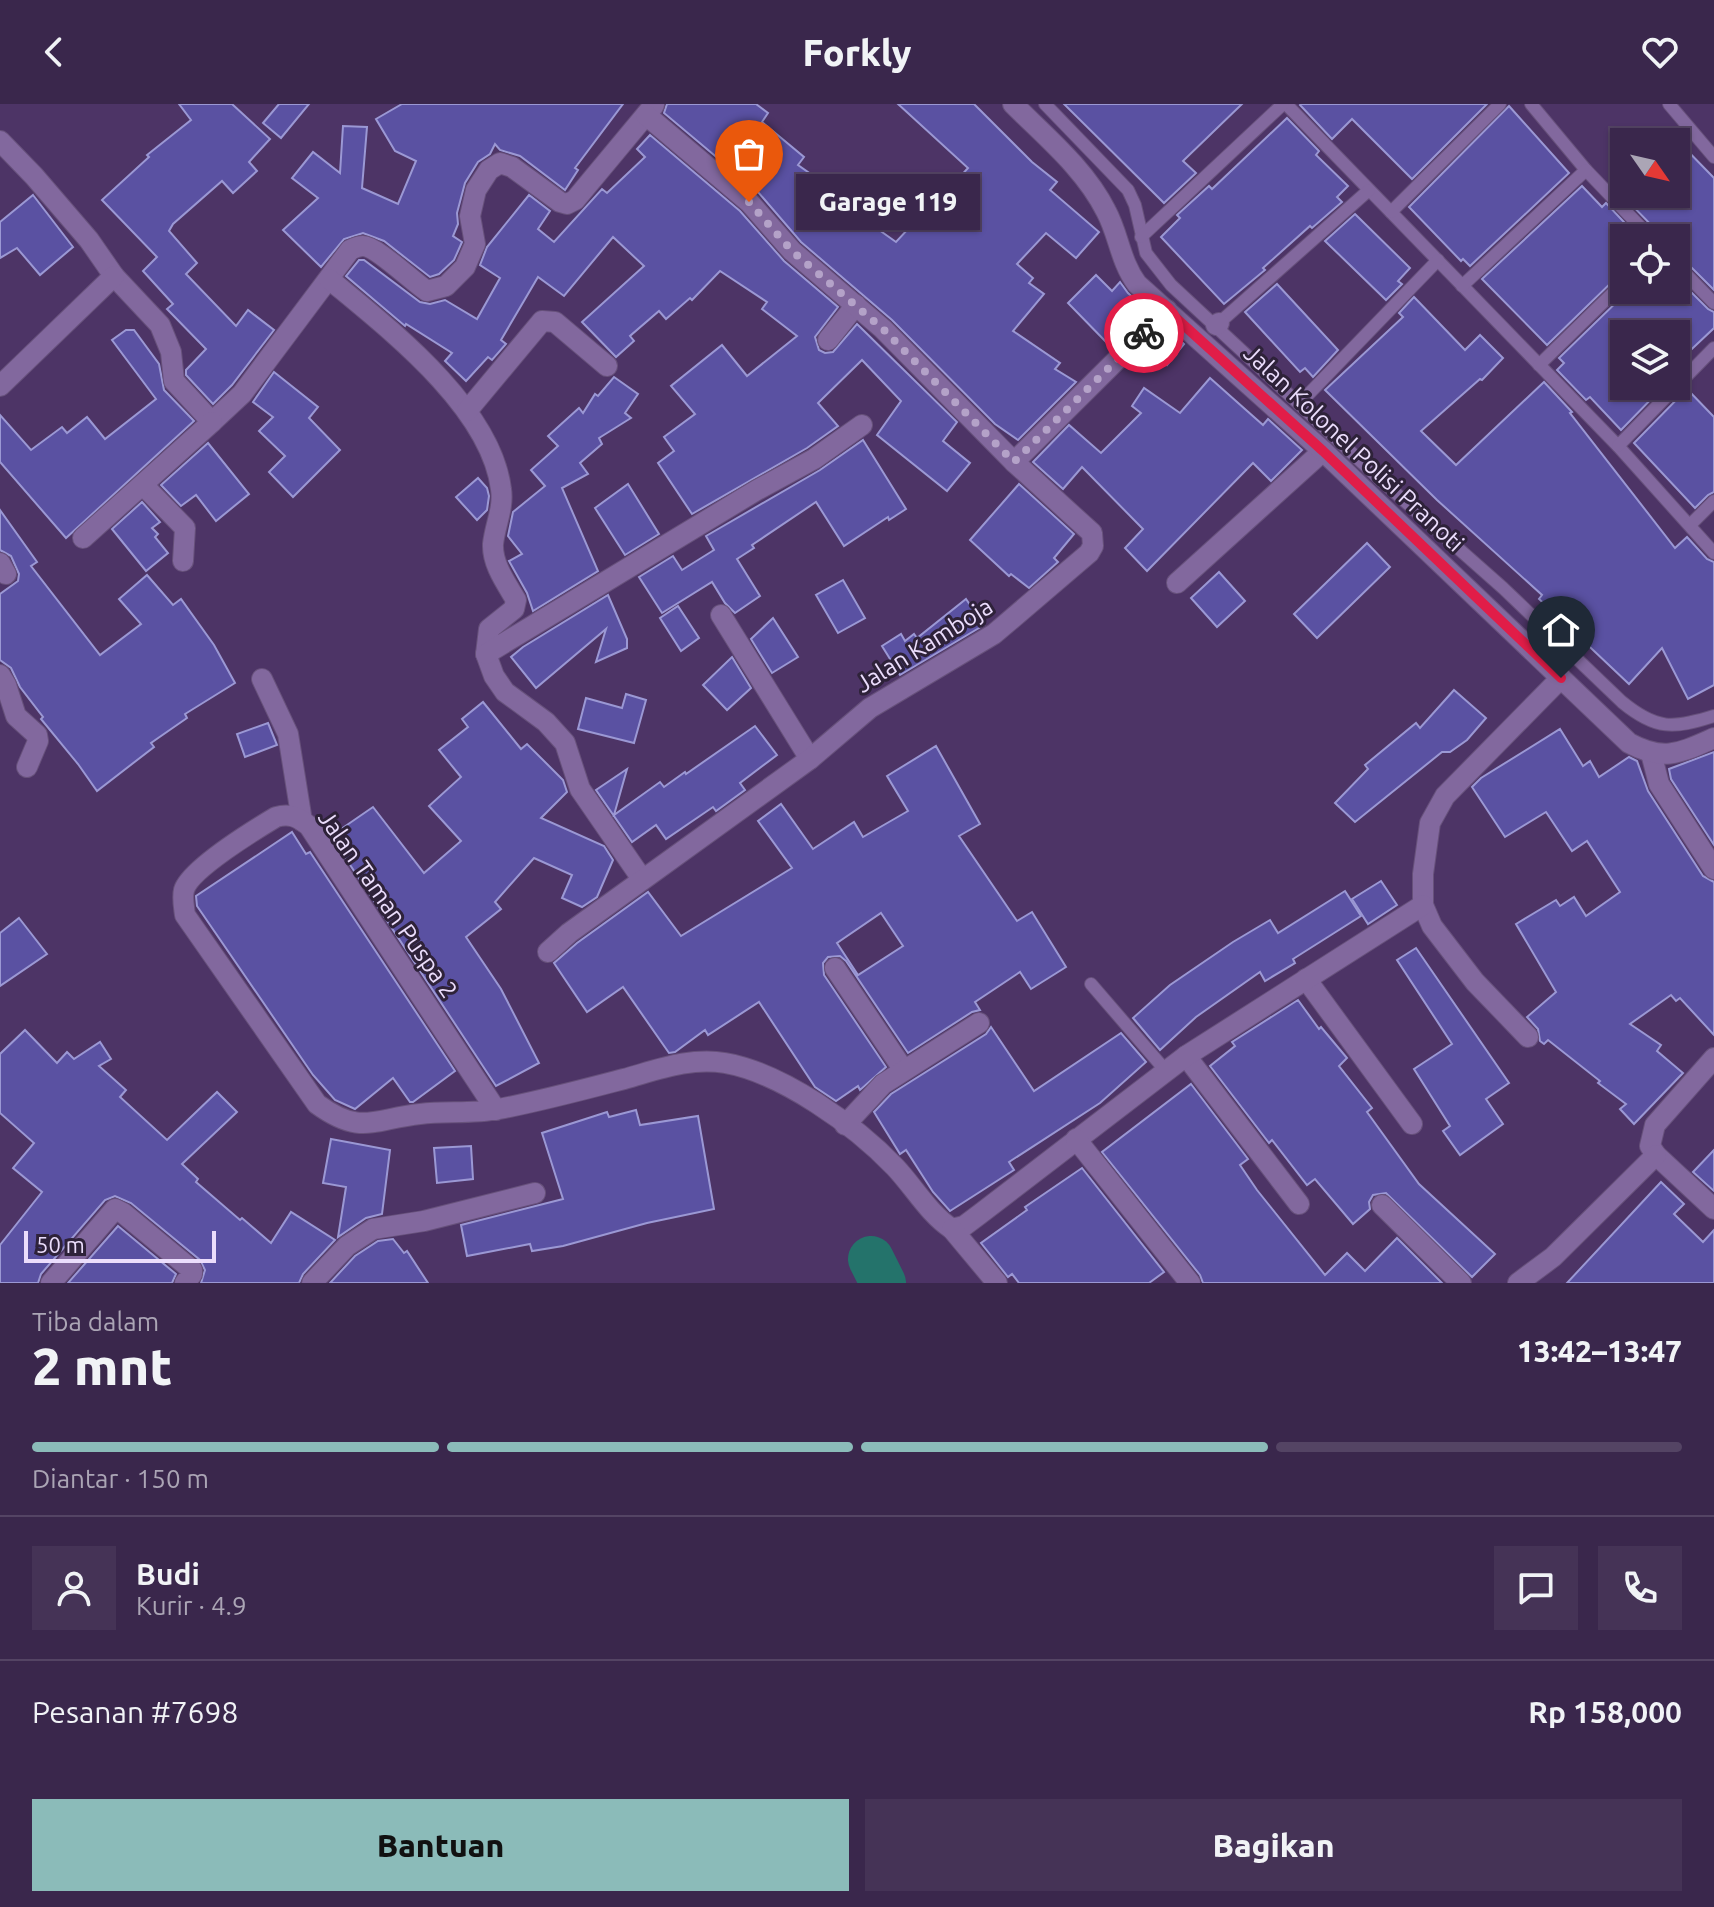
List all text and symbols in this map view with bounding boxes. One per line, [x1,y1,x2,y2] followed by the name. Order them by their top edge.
[32,30,76,74] icon: back
[1638,30,1682,74] icon: heart
[803,32,911,73] text: Forkly
[715,120,783,202] pin
[1610,128,1690,208] north arrow
[1610,128,1690,400] map controls
[727,132,771,176] icon: bag
[797,174,981,230] callout: Garage 119
[819,187,957,216] text: Garage 119
[1610,224,1690,304] button: locate
[1104,293,1184,373] courier
[1122,311,1166,355] icon: bike
[1610,320,1690,400] button: layers
[1239,339,1469,557] street label: Jalan Kolonel Polisi Pranoti
[851,592,997,698] street label: Jalan Kamboja
[1527,596,1595,678] pin
[1539,608,1583,652] icon: home
[313,805,463,1003] street label: Jalan Taman Puspa 2
[24,1227,216,1263] scale bar
[36,1232,85,1257] text: 50 m
[32,1307,159,1336] text: Tiba dalam
[1517,1334,1682,1368] text: 13:42–13:47
[32,1337,172,1395] text: 2 mnt
[32,1464,209,1493] text: Diantar · 150 m
[32,1546,116,1630] button: person
[1494,1546,1578,1630] button: chat
[1598,1546,1682,1630] button: phone
[136,1557,200,1591] text: Budi
[136,1591,247,1620] text: Kurir · 4.9
[32,1695,238,1729] text: Pesanan #7698
[1528,1695,1682,1729] text: Rp 158,000
[32,1799,849,1891] button: Bantuan
[865,1799,1682,1891] button: Bagikan

